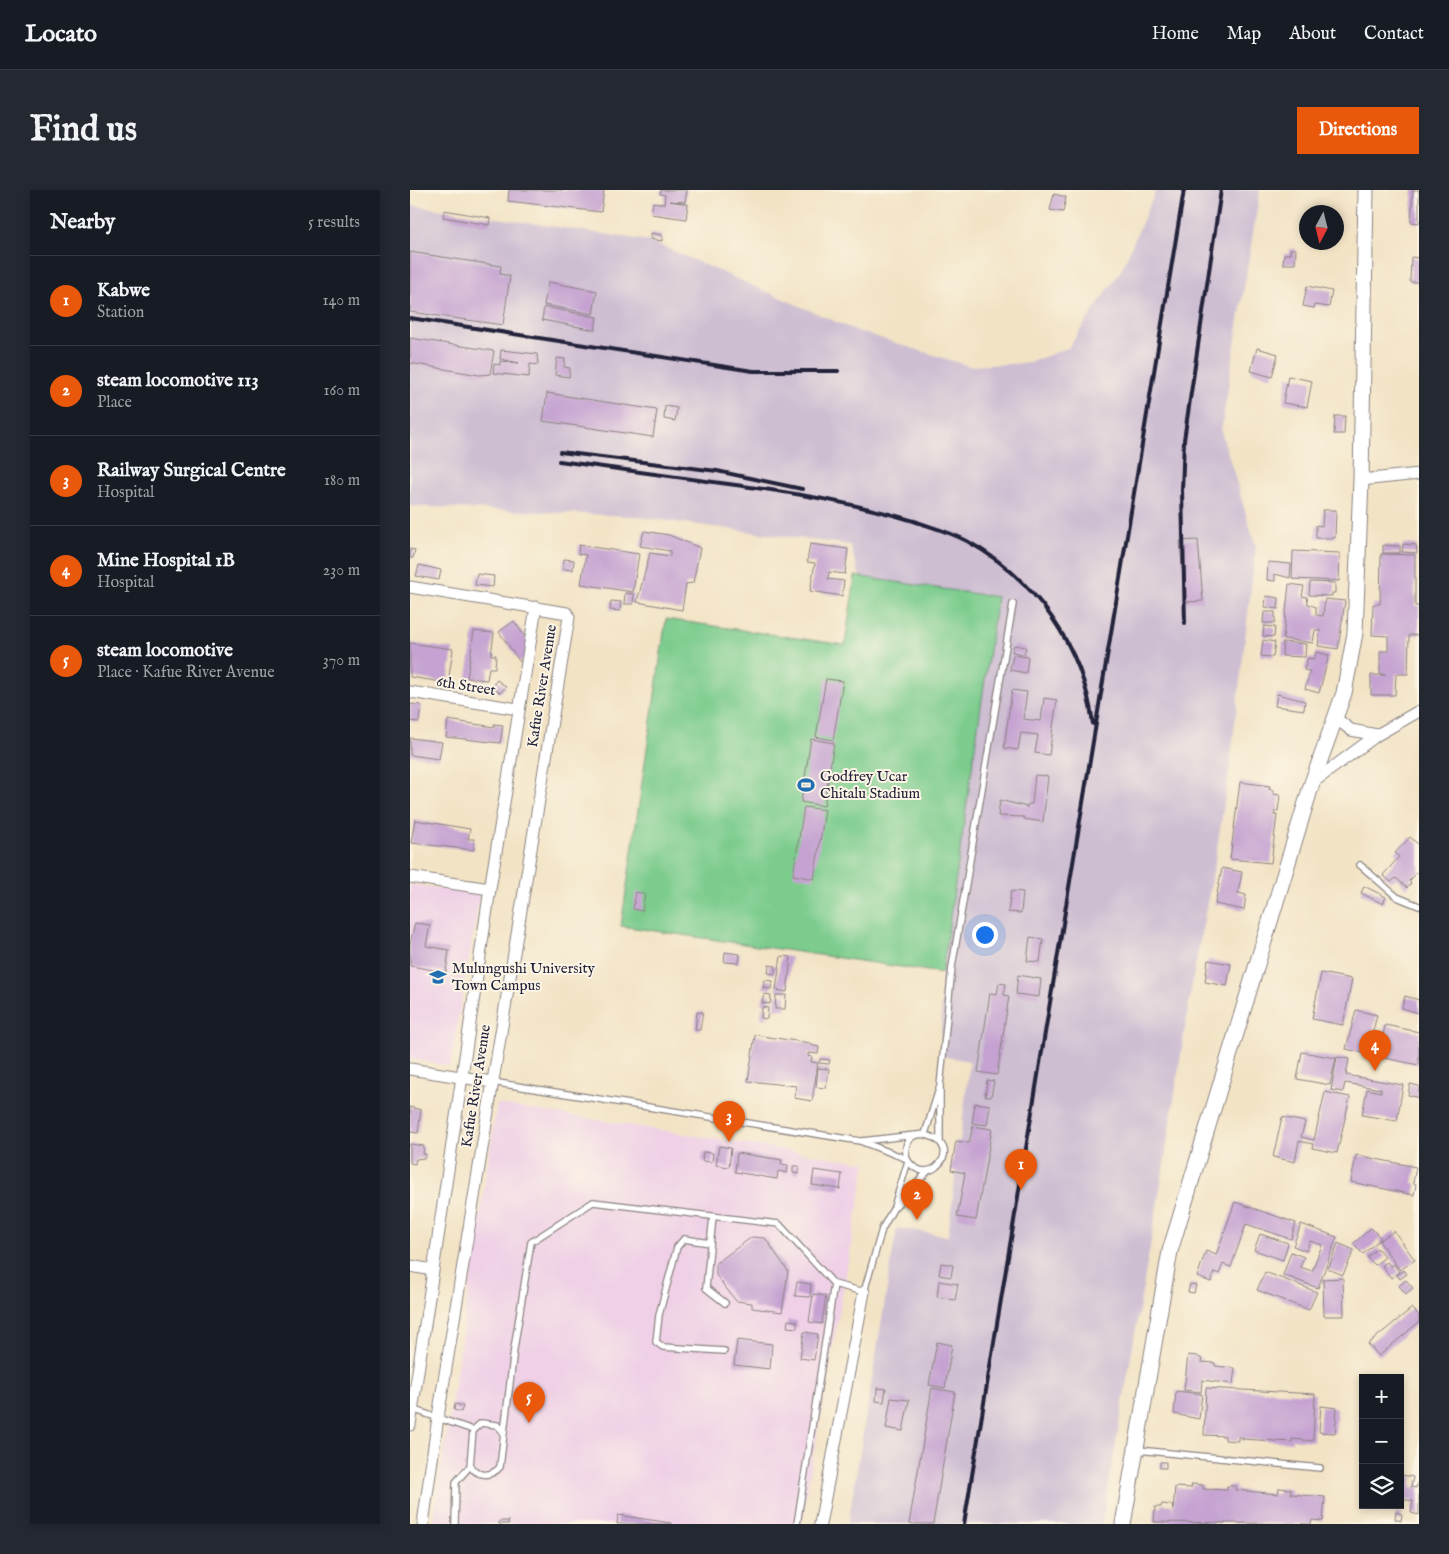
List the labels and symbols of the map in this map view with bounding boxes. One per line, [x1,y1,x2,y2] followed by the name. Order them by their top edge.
[1299,205,1344,250] north arrow
[523,623,561,749] street label: Kafue River Avenue
[435,672,497,700] street label: 6th Street
[820,767,920,803] place label: Godfrey Ucar Chitalu Stadium
[796,775,816,795] sports icon: Godfrey Ucar Chitalu Stadium
[972,922,998,948] your location
[452,959,596,995] place label: Mulungushi University Town Campus
[428,967,448,987] school or university icon: Mulungushi University Town Campus
[457,1023,495,1149] street label: Kafue River Avenue
[1359,1030,1391,1071] pin: 4
[713,1101,745,1142] pin: 3
[1005,1149,1037,1190] pin: 1
[901,1179,933,1220] pin: 2
[513,1382,545,1423] pin: 5

